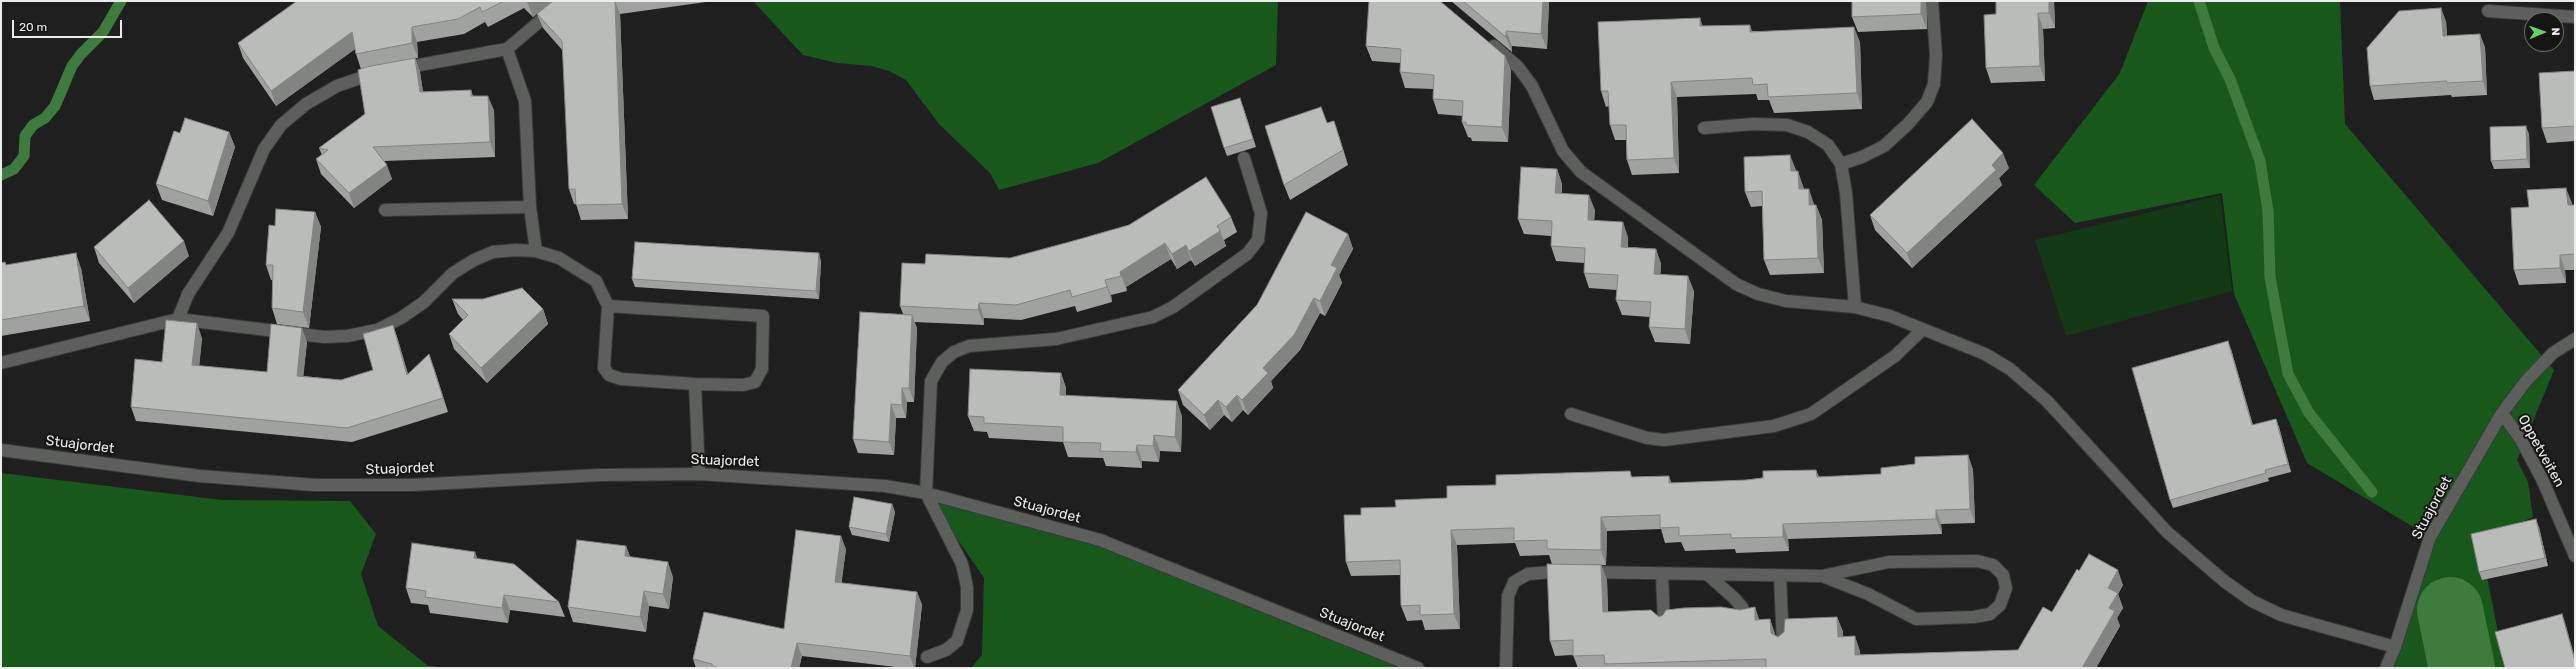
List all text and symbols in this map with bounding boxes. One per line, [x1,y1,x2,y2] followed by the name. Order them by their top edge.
[14,12,124,38] scale bar
[2524,12,2564,52] north arrow
[19,20,47,34] text: 20 m
[2549,27,2562,36] text: N
[2514,412,2568,490] street label: Oppetveiten
[45,432,115,458] street label: Stuajordet
[690,451,760,471] street label: Stuajordet
[365,459,435,479] street label: Stuajordet
[2408,474,2456,542] street label: Stuajordet
[1012,493,1082,527] street label: Stuajordet
[1317,604,1387,646] street label: Stuajordet

